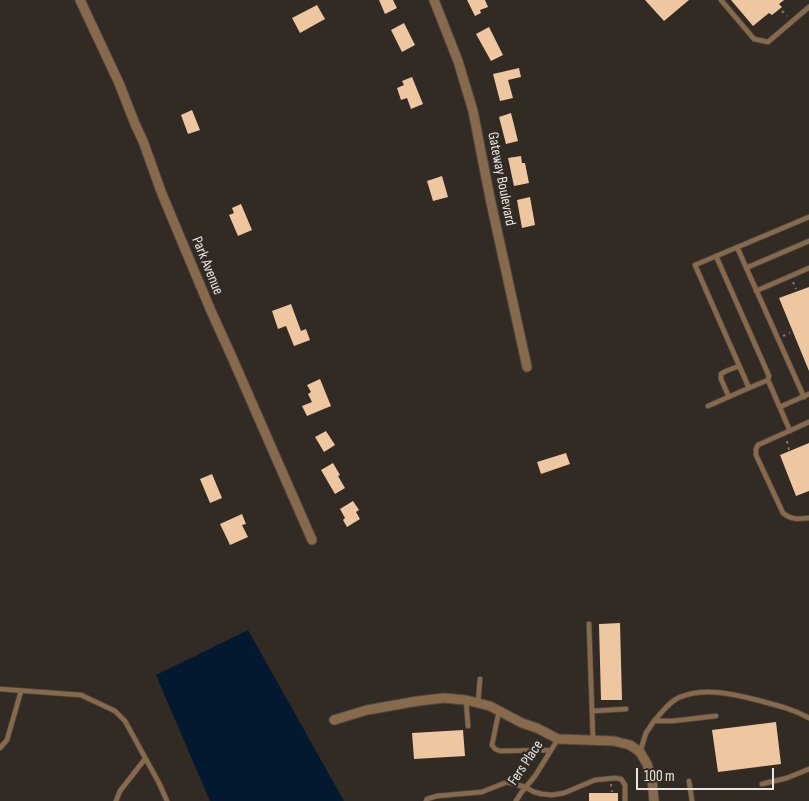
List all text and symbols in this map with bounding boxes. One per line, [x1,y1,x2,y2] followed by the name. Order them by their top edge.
[483,131,519,227] street label: Gateway Boulevard
[187,234,227,298] street label: Park Avenue
[504,737,548,789] street label: Fers Place
[639,758,776,790] scale bar
[644,767,675,786] text: 100 m

